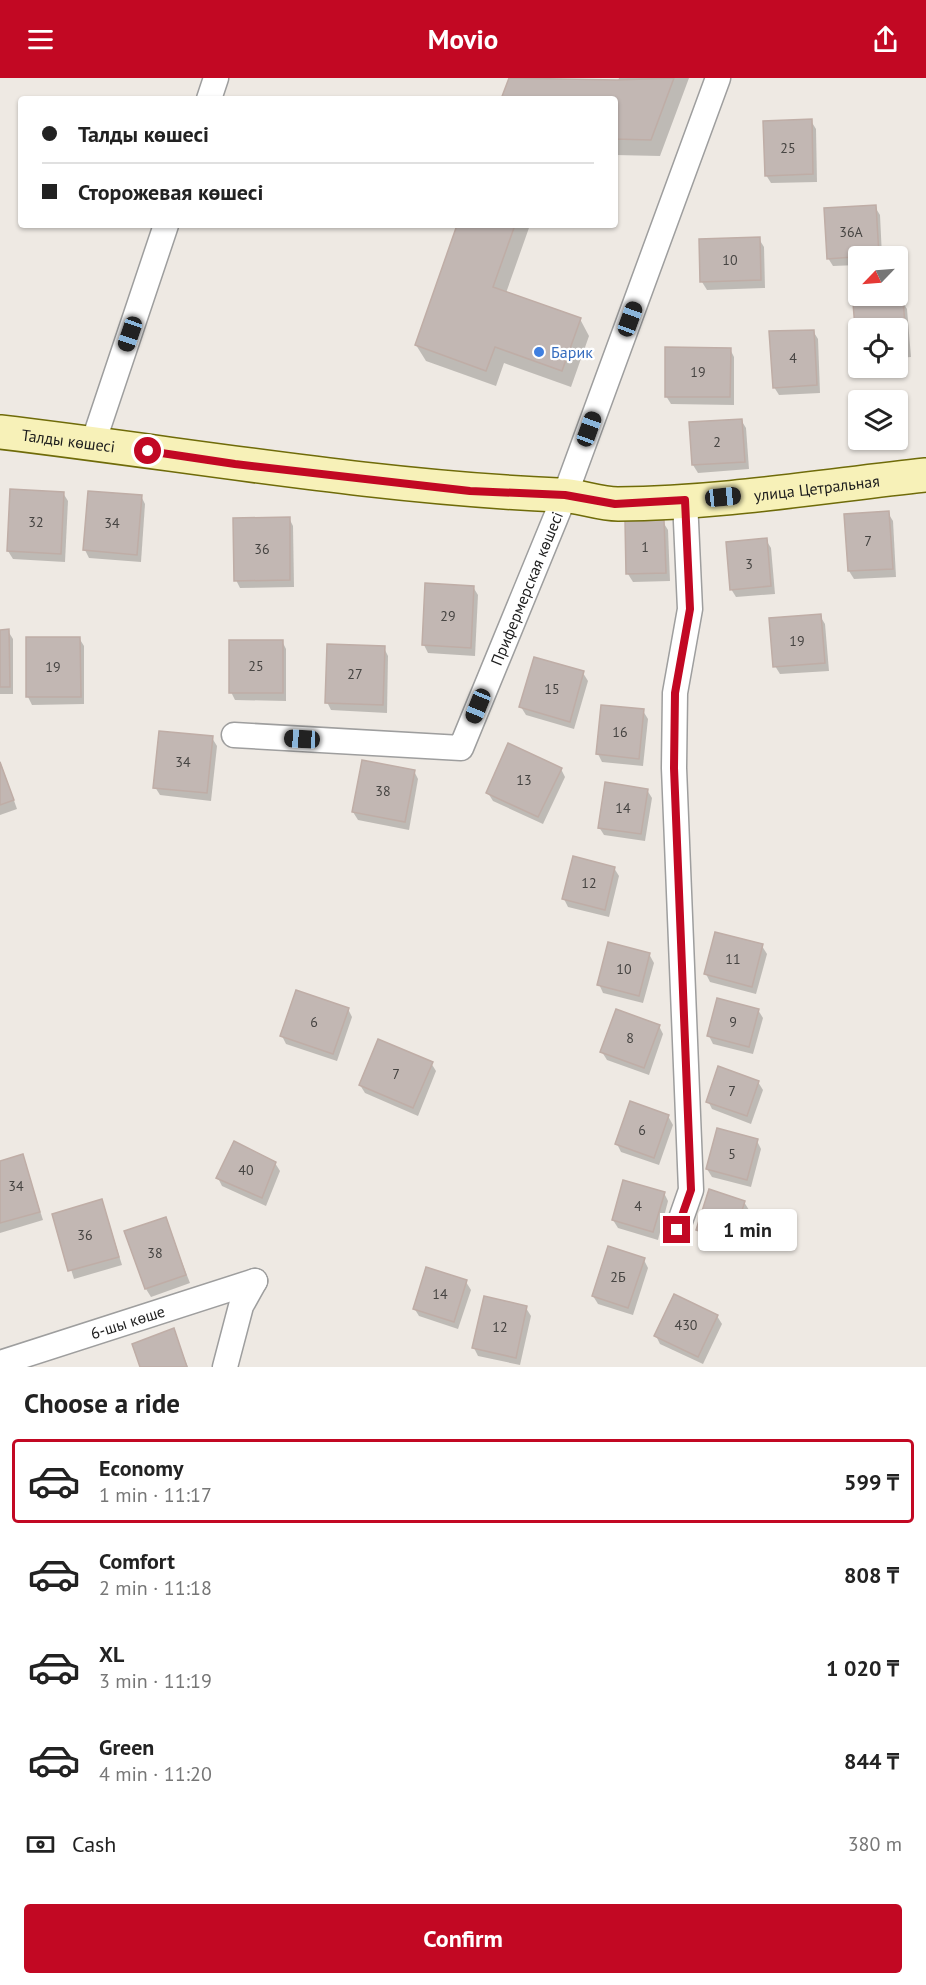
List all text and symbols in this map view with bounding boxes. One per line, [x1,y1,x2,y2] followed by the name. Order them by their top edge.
[428,22,498,56] text: Movio
[24,23,57,56] icon: menu
[869,23,902,56] icon: share
[78,120,209,148] text: Талды көшесі
[780,139,796,157] house number: 25
[78,178,263,206] text: Сторожевая көшесі
[839,223,864,241] house number: 36А
[848,246,908,306] north arrow
[848,246,908,450] map controls
[722,251,738,269] house number: 10
[615,299,645,339] car
[116,314,144,354] car
[848,318,908,378] button: locate
[551,342,593,362] place label: Барик
[532,345,546,359] marker: Барик
[789,349,797,367] house number: 4
[690,363,706,381] house number: 19
[848,390,908,450] button: layers
[574,409,604,449] car
[21,425,116,457] street label: Талды көшесі
[713,433,721,451] house number: 2
[134,437,161,464] route start
[753,470,881,505] street label: улица Цетральная
[704,486,742,508] car
[486,508,567,668] street label: Прифермерская көшесі
[28,513,44,531] house number: 32
[104,514,120,532] house number: 34
[864,532,872,550] house number: 7
[641,538,649,556] house number: 1
[254,540,270,558] house number: 36
[745,555,753,573] house number: 3
[440,607,456,625] house number: 29
[789,632,805,650] house number: 19
[248,657,264,675] house number: 25
[45,658,61,676] house number: 19
[347,665,363,683] house number: 27
[544,680,560,698] house number: 15
[463,686,493,726] car
[612,723,628,741] house number: 16
[284,729,320,749] car
[175,753,191,771] house number: 34
[516,771,532,789] house number: 13
[375,782,391,800] house number: 38
[615,799,631,817] house number: 14
[581,874,597,892] house number: 12
[725,950,741,968] house number: 11
[616,960,632,978] house number: 10
[310,1013,318,1031] house number: 6
[729,1013,737,1031] house number: 9
[626,1029,634,1047] house number: 8
[392,1065,400,1083] house number: 7
[728,1082,736,1100] house number: 7
[638,1121,646,1139] house number: 6
[728,1145,736,1163] house number: 5
[238,1161,254,1179] house number: 40
[8,1177,24,1195] house number: 34
[634,1197,642,1215] house number: 4
[698,1209,797,1251] callout: 1 min
[663,1216,690,1243] route end
[723,1217,772,1243] text: 1 min
[77,1226,93,1244] house number: 36
[147,1244,163,1262] house number: 38
[610,1268,626,1286] house number: 2Б
[432,1285,448,1303] house number: 14
[88,1301,167,1343] street label: 6-шы көше
[675,1316,698,1334] house number: 430
[492,1318,508,1336] house number: 12
[24,1386,180,1420] text: Choose a ride
[27,1454,81,1508] icon: car
[99,1454,183,1482] text: Economy
[844,1468,899,1496] text: 599 ₸
[99,1482,212,1508] text: 1 min · 11:17
[27,1547,81,1601] icon: car
[99,1547,175,1575] text: Comfort
[844,1561,899,1589] text: 808 ₸
[99,1575,212,1601] text: 2 min · 11:18
[27,1640,81,1694] icon: car
[99,1640,124,1668] text: XL
[826,1654,899,1682] text: 1 020 ₸
[99,1668,212,1694] text: 3 min · 11:19
[27,1733,81,1787] icon: car
[99,1733,154,1761] text: Green
[844,1747,899,1775] text: 844 ₸
[99,1761,212,1787] text: 4 min · 11:20
[24,1828,57,1861] icon: cash
[72,1830,116,1858] text: Cash
[848,1831,902,1857] text: 380 m
[24,1904,902,1973] button: Confirm

